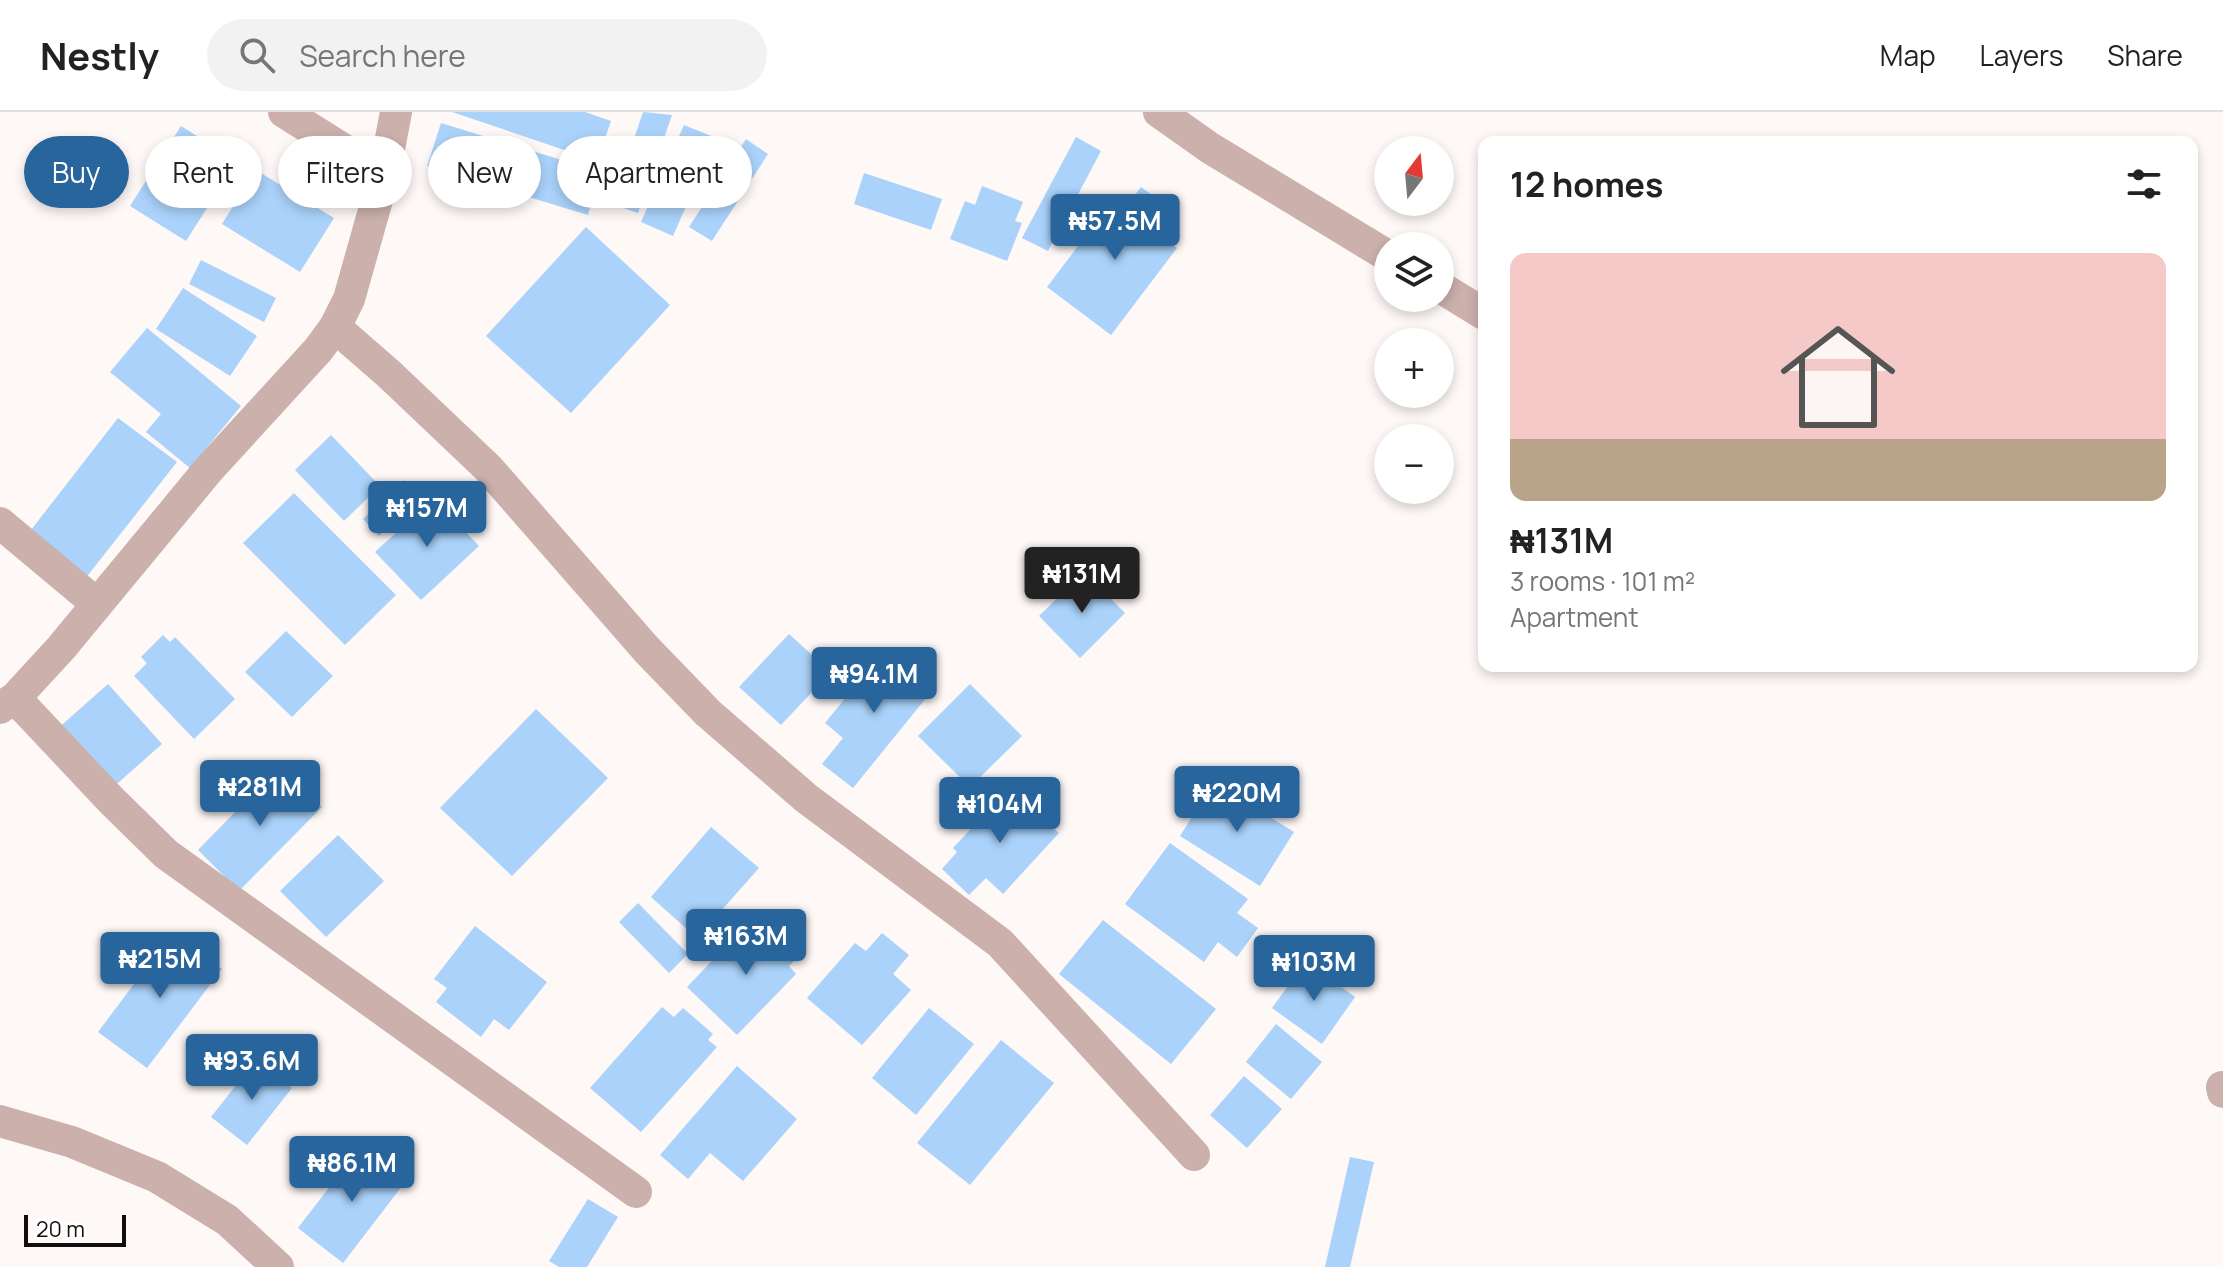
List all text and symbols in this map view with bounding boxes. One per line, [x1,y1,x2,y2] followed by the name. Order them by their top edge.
[207,19,767,91] search box
[40,29,159,81] text: Nestly
[235,33,279,77] icon: search
[299,35,466,76] text: Search here
[1880,36,1936,74] text: Map
[1980,36,2063,74] text: Layers
[2107,36,2183,74] text: Share
[24,136,129,208] chip: Buy
[145,136,262,208] chip: Rent
[278,136,412,208] chip: Filters
[428,136,541,208] chip: New
[557,136,752,208] chip: Apartment
[1374,136,1454,216] north arrow
[1374,136,1454,504] map controls
[1510,161,1663,207] text: 12 homes
[2122,162,2166,206] icon: filters
[1050,194,1180,262] pin: ₦57.5M
[1069,202,1161,238] text: ₦57.5M
[1374,232,1454,312] button: layers
[1766,305,1910,449] icon: home
[1374,328,1454,408] button: +
[1374,424,1454,504] button: −
[371,481,483,549] pin: ₦157M
[386,489,468,525] text: ₦157M
[1510,517,1613,563] text: ₦131M
[1026,547,1138,615] pin: ₦131M
[1043,555,1121,591] text: ₦131M
[1510,563,1695,599] text: 3 rooms · 101 m²
[1510,599,1639,635] text: Apartment
[809,647,939,715] pin: ₦94.1M
[830,655,918,691] text: ₦94.1M
[204,760,316,828] pin: ₦281M
[1181,766,1293,834] pin: ₦220M
[218,768,302,804] text: ₦281M
[1192,774,1282,810] text: ₦220M
[944,777,1056,845] pin: ₦104M
[957,785,1043,821] text: ₦104M
[690,909,802,977] pin: ₦163M
[704,917,788,953] text: ₦163M
[104,932,216,1000] pin: ₦215M
[1258,935,1370,1003] pin: ₦103M
[118,940,202,976] text: ₦215M
[1272,943,1356,979] text: ₦103M
[187,1034,317,1102] pin: ₦93.6M
[204,1042,300,1078] text: ₦93.6M
[287,1136,417,1204] pin: ₦86.1M
[307,1144,397,1180] text: ₦86.1M
[24,1211,126,1247] scale bar
[36,1214,85,1244] text: 20 m

